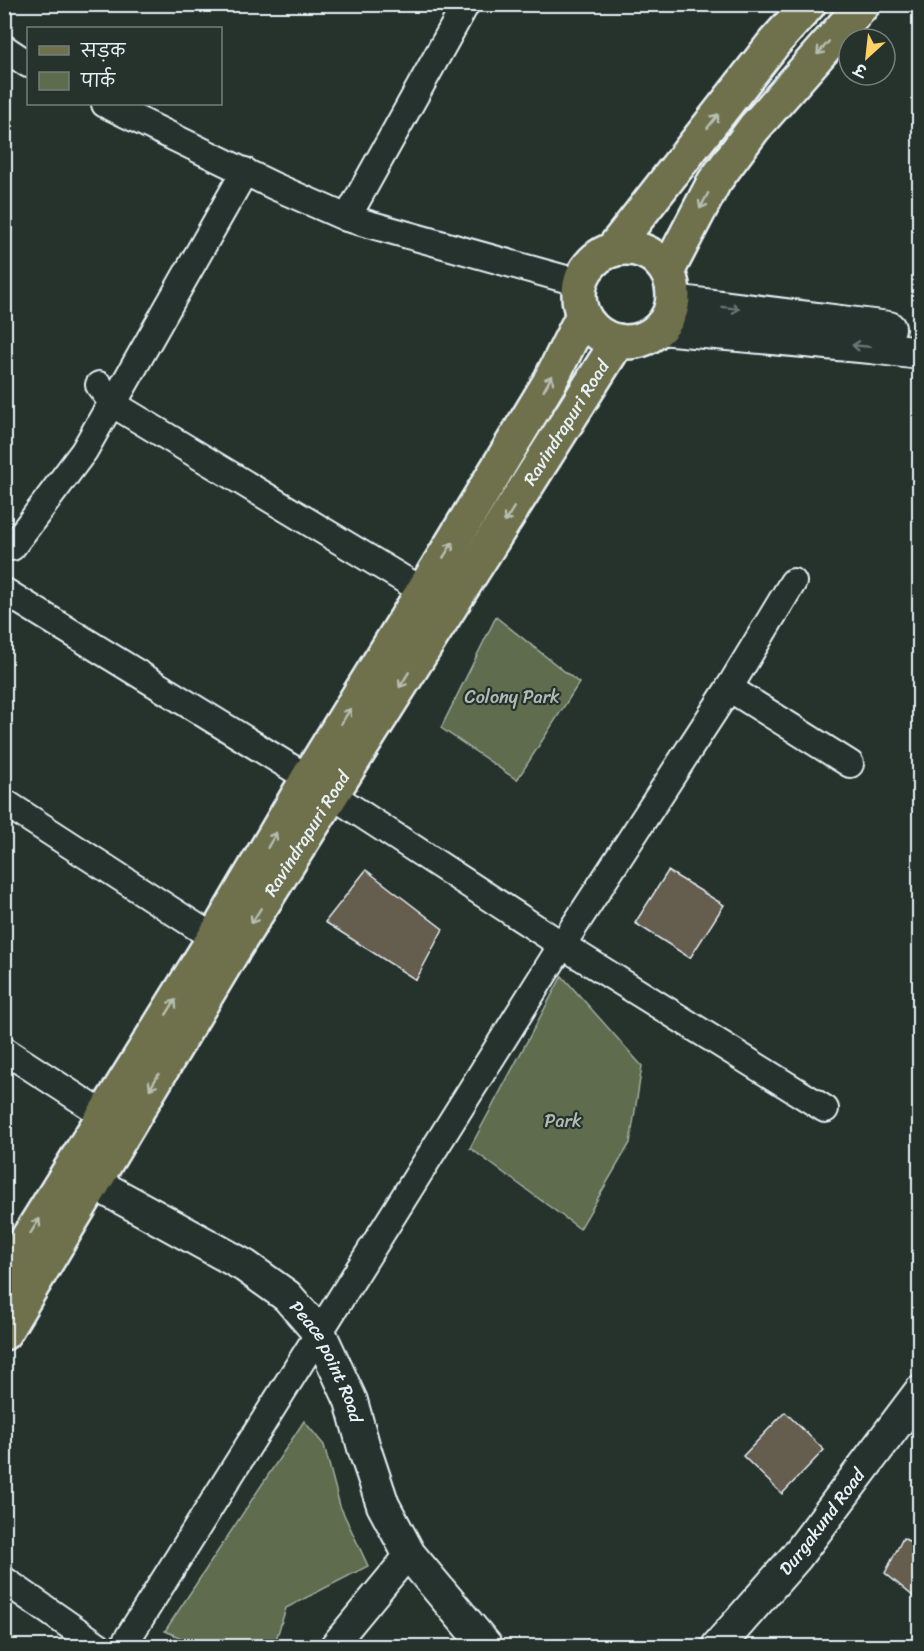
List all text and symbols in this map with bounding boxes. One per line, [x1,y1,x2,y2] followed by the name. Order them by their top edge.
[27,27,222,105] legend
[837,27,897,87] north arrow
[80,35,126,67] text: सड़क
[816,40,830,55] one-way arrow
[848,54,874,86] text: उ
[80,65,116,97] text: पार्क
[706,114,719,130] one-way arrow
[698,192,709,210] one-way arrow
[720,303,740,314] one-way arrow
[852,340,872,351] one-way arrow
[515,352,619,492] street label: Ravindrapuri Road
[542,375,554,392] one-way arrow
[502,506,514,523] one-way arrow
[442,542,454,559] one-way arrow
[398,671,410,688] one-way arrow
[464,681,560,713] park label: Colony Park
[340,708,352,725] one-way arrow
[255,763,360,903] street label: Ravindrapuri Road
[266,832,278,849] one-way arrow
[249,907,261,924] one-way arrow
[166,999,178,1016] one-way arrow
[148,1073,160,1090] one-way arrow
[545,1105,582,1137] park label: Park
[30,1218,42,1235] one-way arrow
[281,1293,373,1427] street label: Peace point Road
[771,1460,874,1583] street label: Durgakund Road

